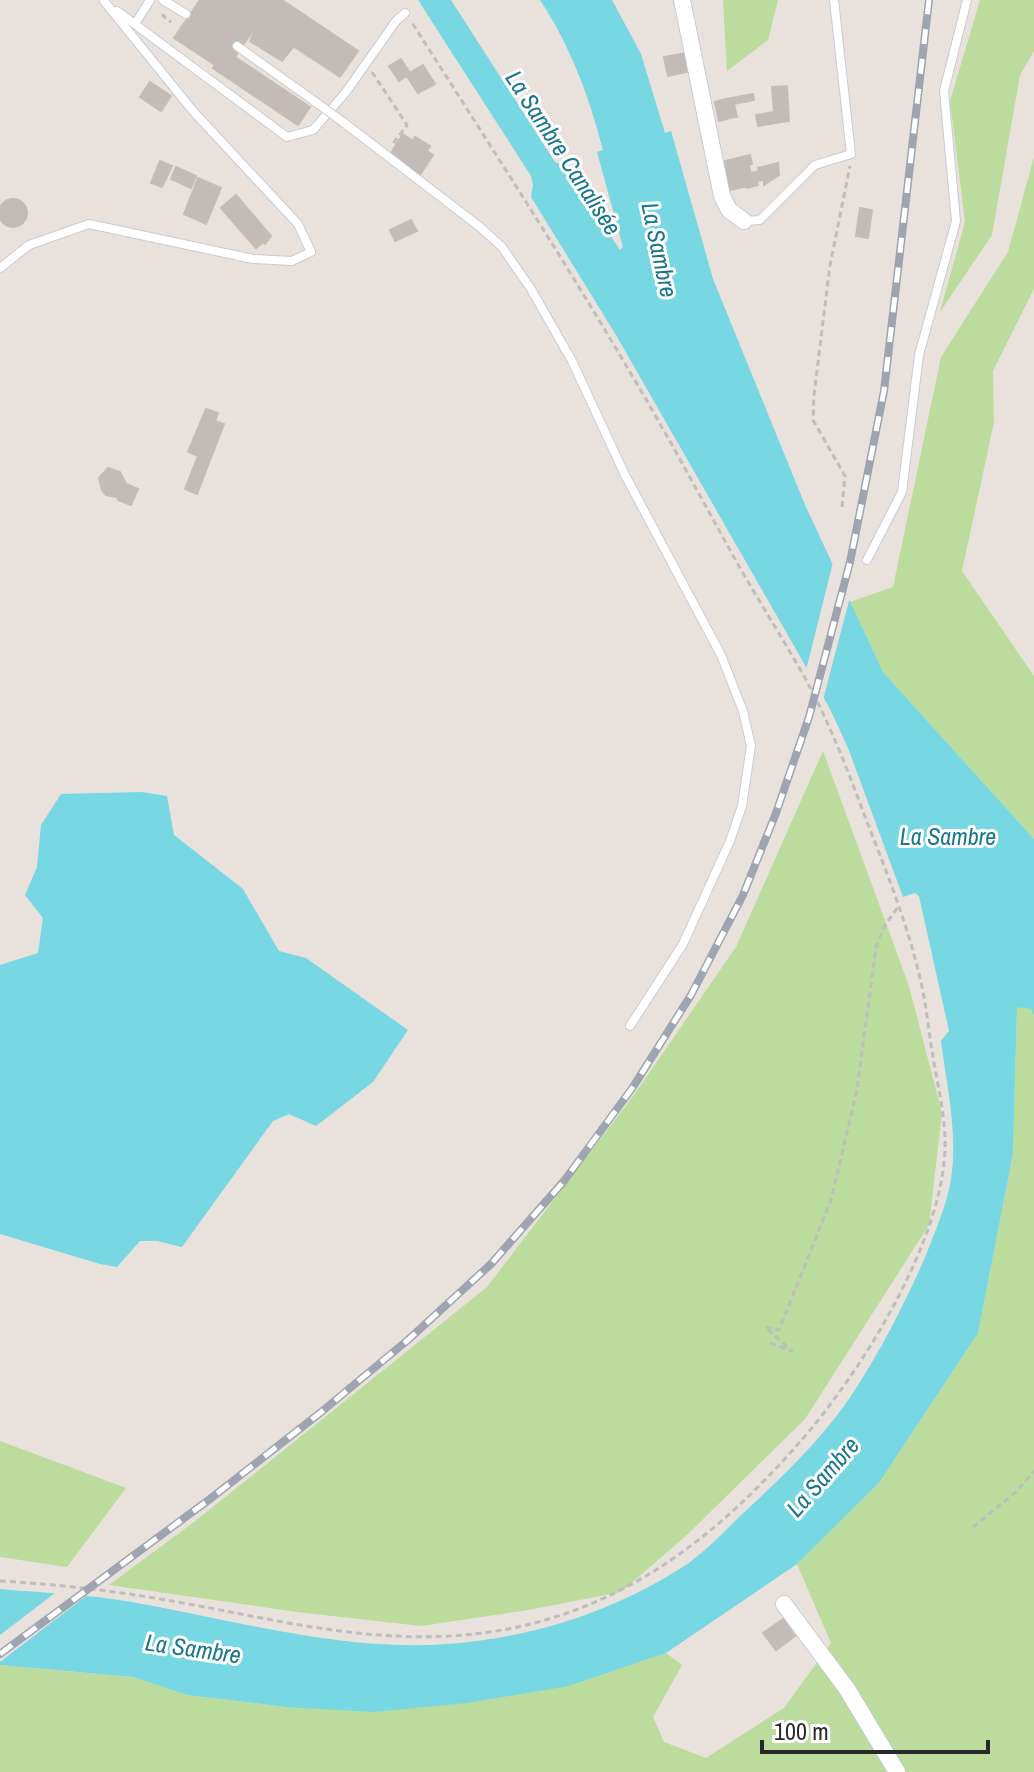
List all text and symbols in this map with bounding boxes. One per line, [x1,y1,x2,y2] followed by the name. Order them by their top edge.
[499,64,629,241] water label: La Sambre Canalisée
[634,199,686,300] water label: La Sambre
[900,820,996,852] water label: La Sambre
[779,1429,866,1523] water label: La Sambre
[143,1625,243,1671] water label: La Sambre
[762,1704,988,1754] scale bar
[774,1715,829,1747] text: 100 m

